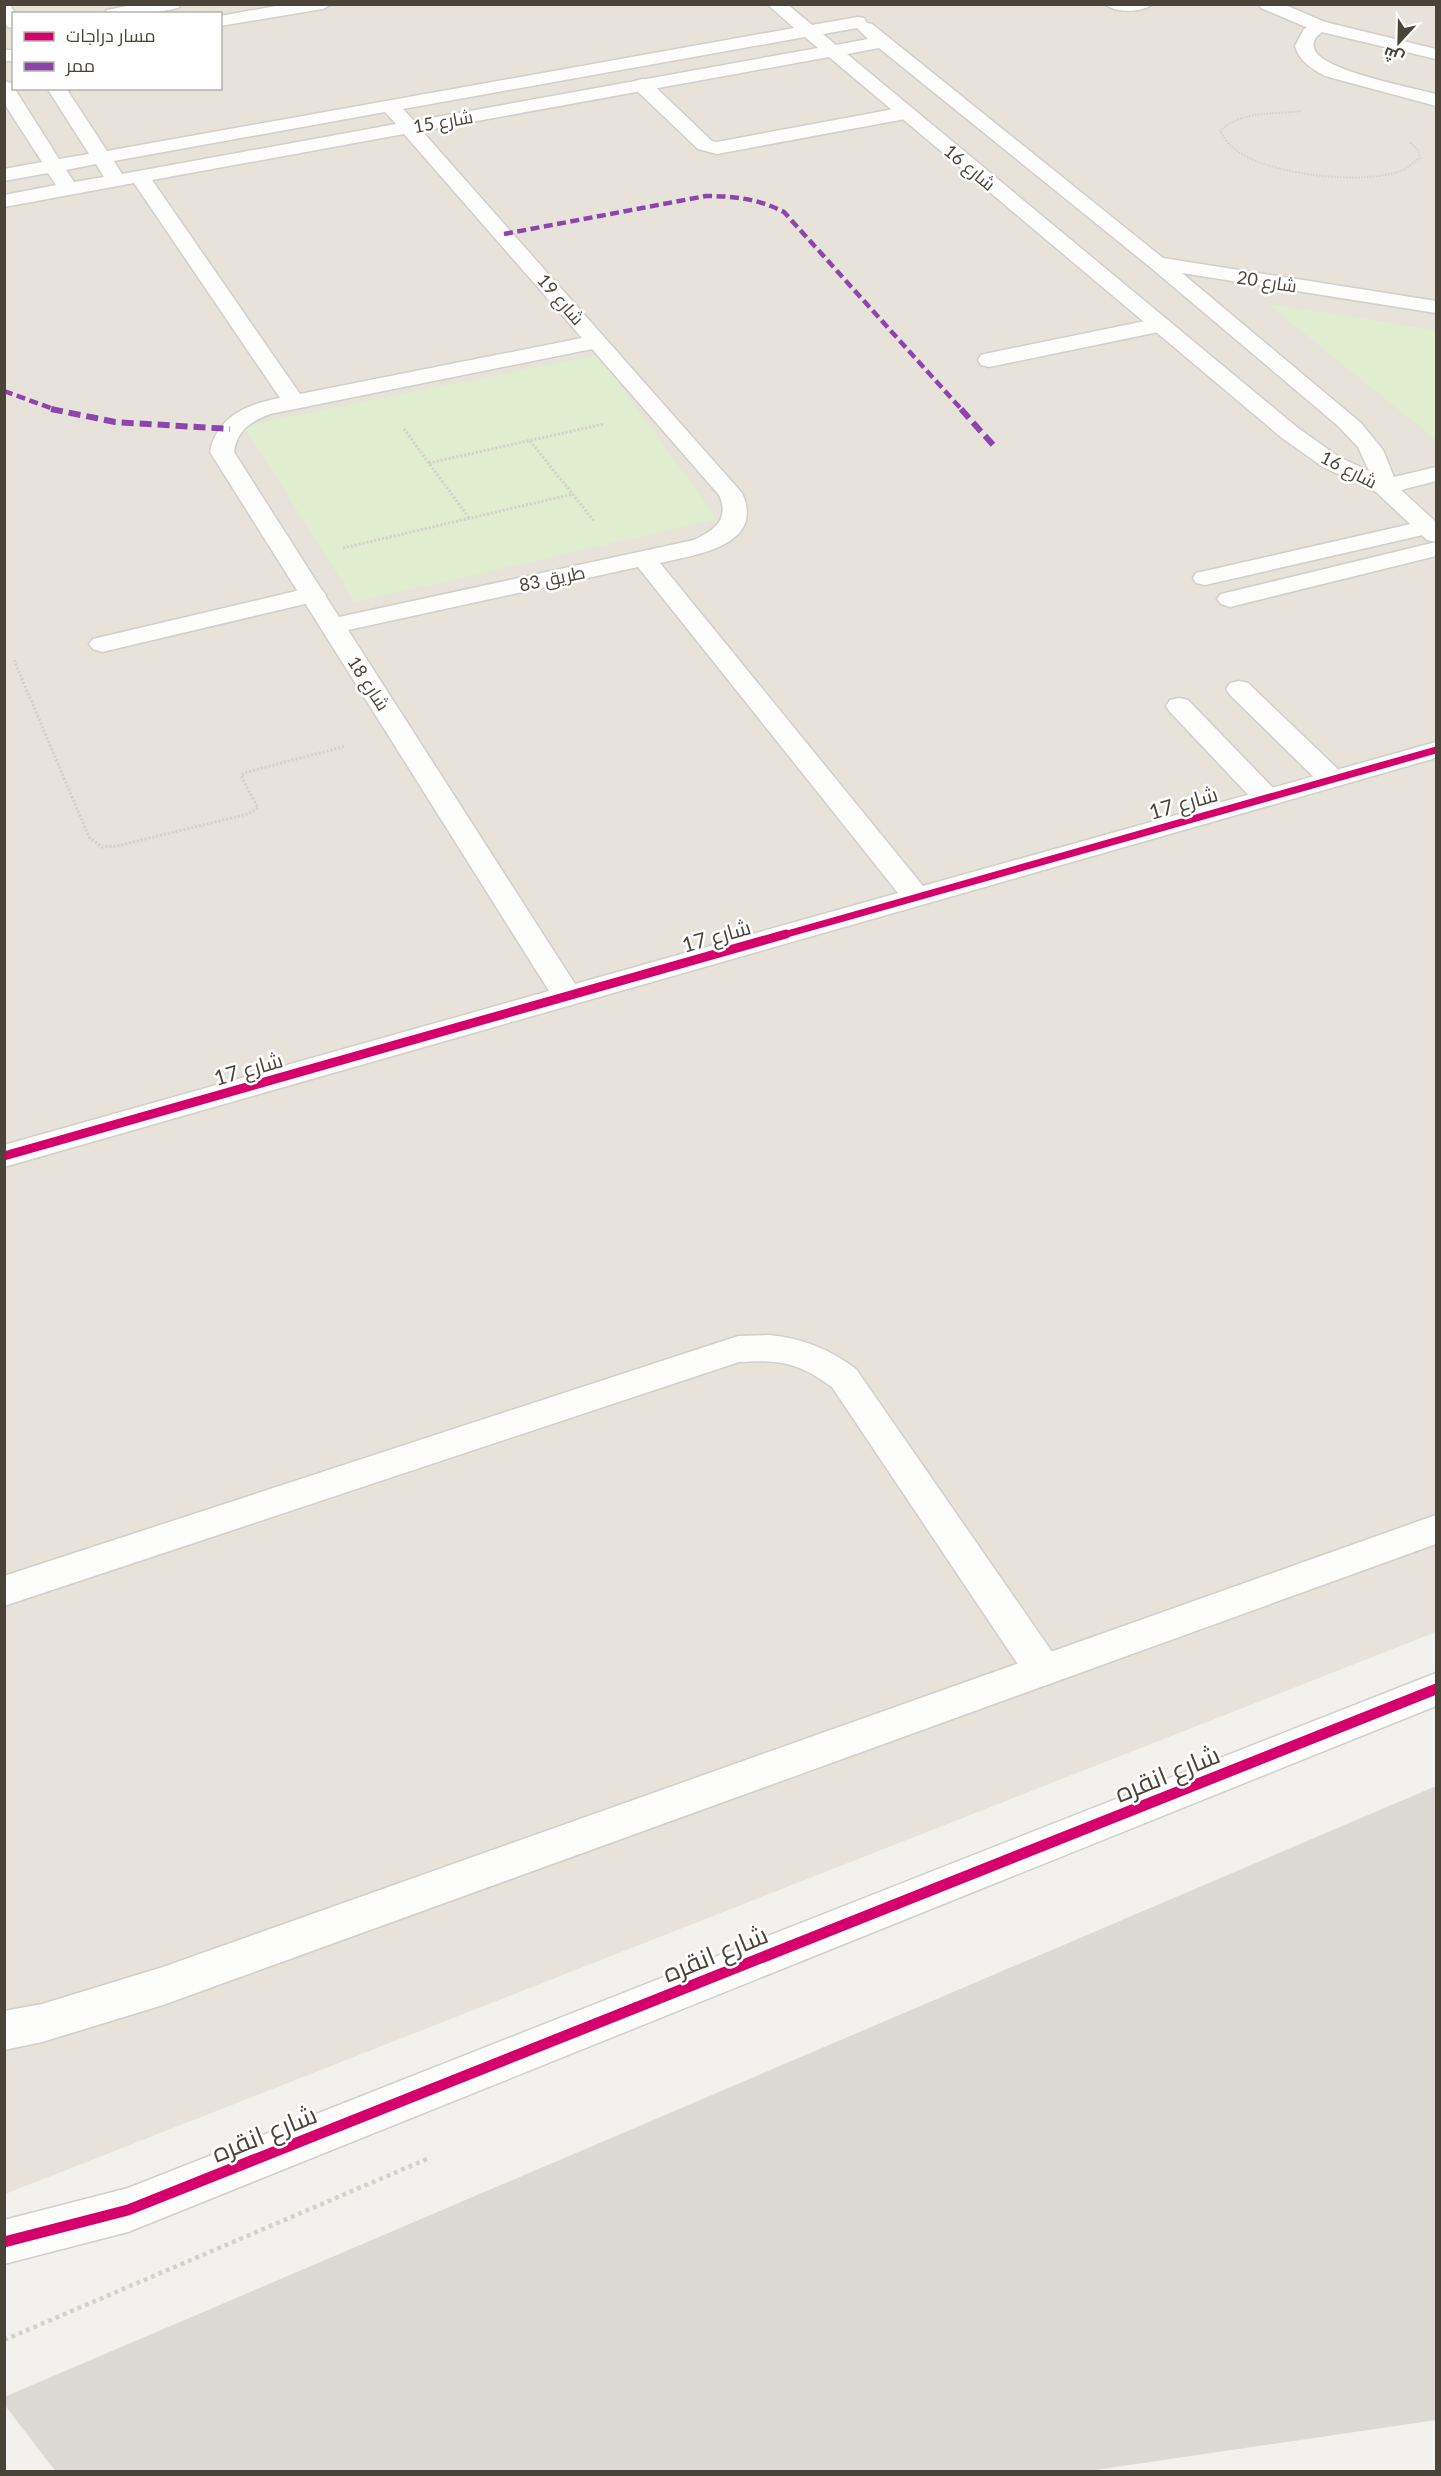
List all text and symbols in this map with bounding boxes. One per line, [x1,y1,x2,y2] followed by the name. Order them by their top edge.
[12,12,222,90] legend
[1369,12,1429,72] north arrow
[66,24,155,47] text: مسار دراجات
[1380,43,1407,69] text: ش
[65,54,95,77] text: ممر
[411,105,475,139] street label: شارع 15
[939,139,1000,196] street label: شارع 16
[1235,265,1299,299] street label: شارع 20
[531,269,589,330] street label: شارع 19
[1316,445,1381,494] street label: شارع 16
[517,560,587,598] street label: طريق 83
[342,652,395,715] street label: شارع 18
[1146,780,1221,827] street label: شارع 17
[679,913,754,960] street label: شارع 17
[211,1046,286,1093] street label: شارع 17
[1110,1737,1225,1810] street label: شارع انقره
[658,1917,773,1990] street label: شارع انقره
[207,2097,322,2170] street label: شارع انقره

